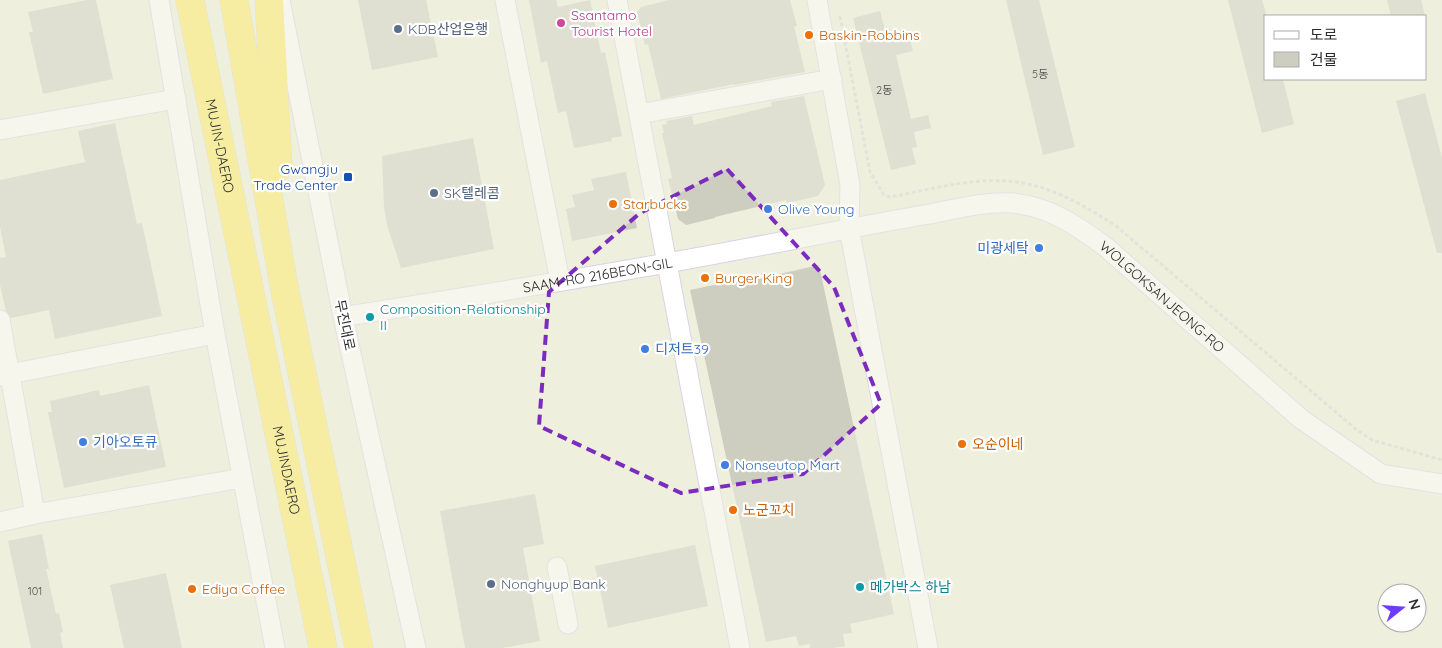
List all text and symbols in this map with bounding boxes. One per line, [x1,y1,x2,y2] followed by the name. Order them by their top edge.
[571,6,652,40] place label: Ssantamo Tourist Hotel
[1264,15,1427,80] legend
[555,17,567,29] marker: Ssantamo Tourist Hotel
[408,20,488,38] place label: KDB산업은행
[392,23,404,35] marker: KDB산업은행
[1310,25,1338,44] text: 도로
[819,26,920,44] place label: Baskin-Robbins
[803,29,815,41] marker: Baskin-Robbins
[1310,50,1338,69] text: 건물
[1032,67,1048,81] house number: 5동
[876,83,892,97] house number: 2동
[202,97,238,195] street label: MUJIN-DAERO
[253,160,339,194] place label: Gwangju Trade Center
[342,171,354,183] marker: Gwangju Trade Center
[444,184,500,202] place label: SK텔레콤
[428,187,440,199] marker: SK텔레콤
[623,195,687,213] place label: Starbucks
[607,198,619,210] marker: Starbucks
[778,200,855,218] place label: Olive Young
[762,203,774,215] marker: Olive Young
[1096,237,1228,357] street label: WOLGOKSANJEONG-RO
[977,239,1029,257] place label: 미광세탁
[1033,242,1045,254] marker: 미광세탁
[521,253,674,297] street label: SAAM-RO 216BEON-GIL
[715,269,792,287] place label: Burger King
[699,272,711,284] marker: Burger King
[331,298,359,352] street label: 무진대로
[380,300,546,334] place label: Composition-Relationship II
[364,311,376,323] marker: Composition-Relationship II
[655,340,709,358] place label: 디저트39
[639,343,651,355] marker: 디저트39
[269,424,304,516] street label: MUJINDAERO
[93,433,158,451] place label: 기아오토큐
[972,435,1024,453] place label: 오순이네
[77,436,89,448] marker: 기아오토큐
[956,438,968,450] marker: 오순이네
[735,456,840,474] place label: Nonseutop Mart
[719,459,731,471] marker: Nonseutop Mart
[743,501,795,519] place label: 노군꼬치
[727,504,739,516] marker: 노군꼬치
[501,575,606,593] place label: Nonghyup Bank
[485,578,497,590] marker: Nonghyup Bank
[870,578,951,596] place label: 메가박스 하남
[202,580,285,598] place label: Ediya Coffee
[854,581,866,593] marker: 메가박스 하남
[186,583,198,595] marker: Ediya Coffee
[1377,583,1427,633] north arrow
[28,584,42,598] house number: 101
[1404,597,1425,612] text: N

